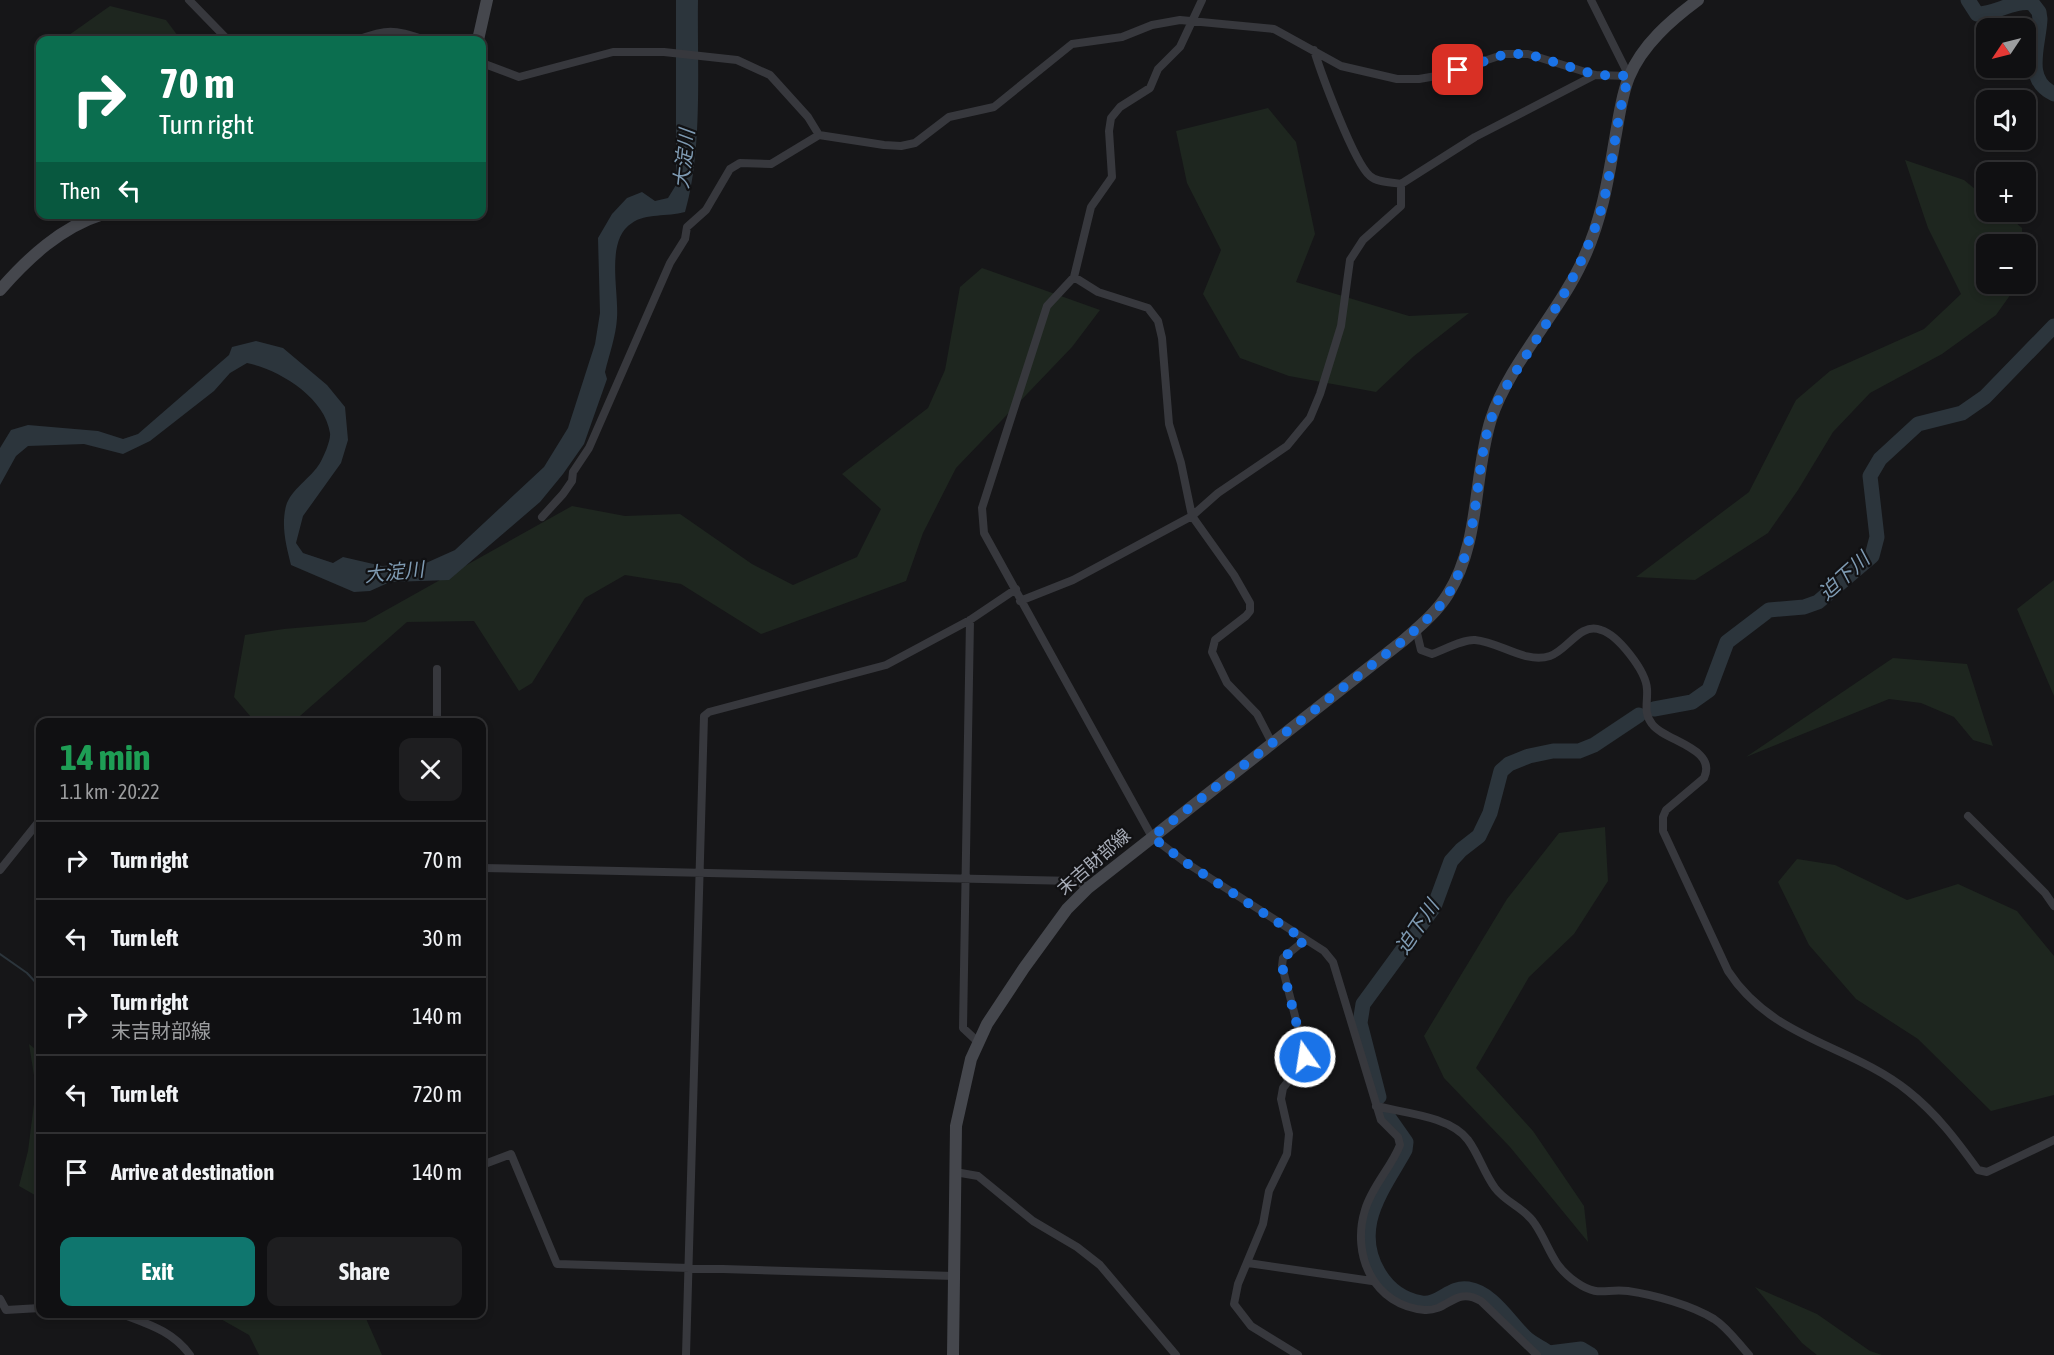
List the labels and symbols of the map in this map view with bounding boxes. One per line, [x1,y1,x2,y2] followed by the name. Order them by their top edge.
[1976,18,2036,78] north arrow
[1432,44,1483,95] pin
[669,126,698,190] water label: 大淀川
[1814,546,1875,604] water label: 迫下川
[363,557,427,586] water label: 大淀川
[1053,824,1135,899] street label: 末吉財部線
[1390,894,1444,958] water label: 迫下川
[1273,1025,1337,1089] position arrow

